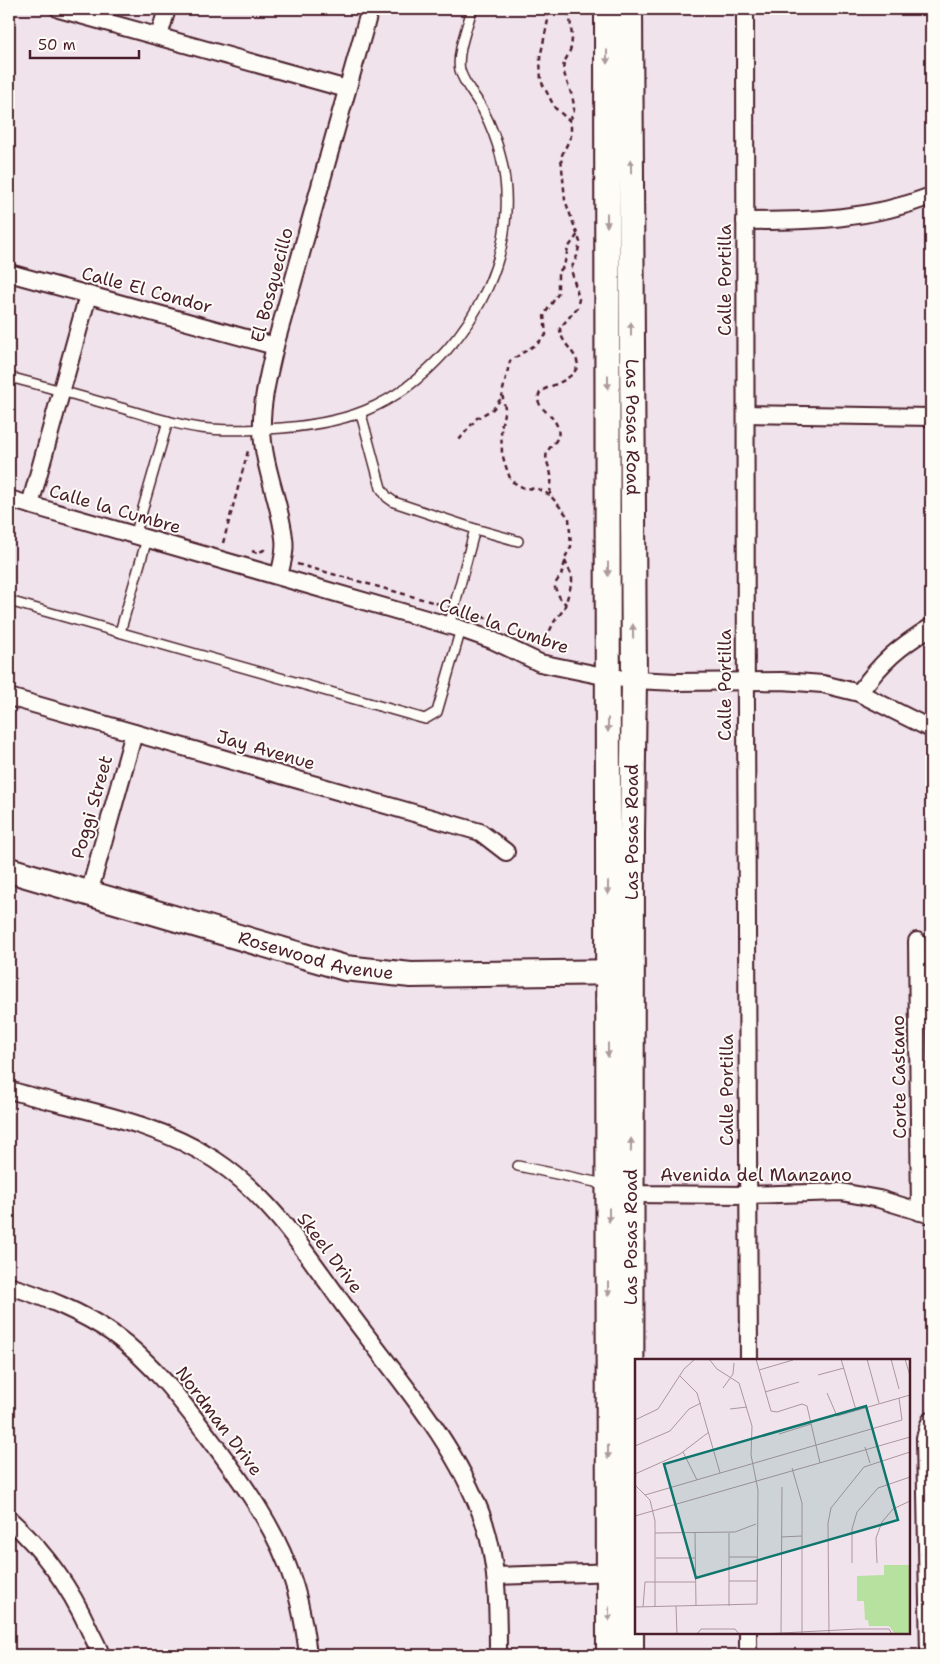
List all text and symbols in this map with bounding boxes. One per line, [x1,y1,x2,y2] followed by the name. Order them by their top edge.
[30,28,139,60] scale bar
[38,35,76,55] text: 50 m
[603,50,611,66] one-way arrow
[627,158,635,174] one-way arrow
[603,212,611,228] one-way arrow
[713,224,737,336] street label: Calle Portilla
[245,225,299,345] street label: El Bosquecillo
[79,261,215,319] street label: Calle El Condor
[627,320,635,336] one-way arrow
[620,359,645,495] street label: Las Posas Road
[604,375,612,391] one-way arrow
[46,479,184,539] street label: Calle la Cumbre
[604,561,612,577] one-way arrow
[436,592,572,660] street label: Calle la Cumbre
[629,623,637,639] one-way arrow
[713,629,737,741] street label: Calle Portilla
[604,718,612,734] one-way arrow
[214,724,318,776] street label: Jay Avenue
[66,752,118,862] street label: Poggi Street
[620,764,644,900] street label: Las Posas Road
[604,880,612,896] one-way arrow
[235,925,395,985] street label: Rosewood Avenue
[886,1015,912,1139] street label: Corte Castano
[715,1034,739,1146] street label: Calle Portilla
[604,1043,612,1059] one-way arrow
[627,1137,635,1153] one-way arrow
[660,1163,852,1187] street label: Avenida del Manzano
[619,1169,643,1305] street label: Las Posas Road
[292,1208,368,1298] street label: Skeel Drive
[605,1208,613,1224] one-way arrow
[604,1281,612,1297] one-way arrow
[635,1359,910,1634] inset map
[170,1361,268,1481] street label: Nordman Drive
[604,1444,612,1460] one-way arrow
[605,1606,613,1622] one-way arrow

